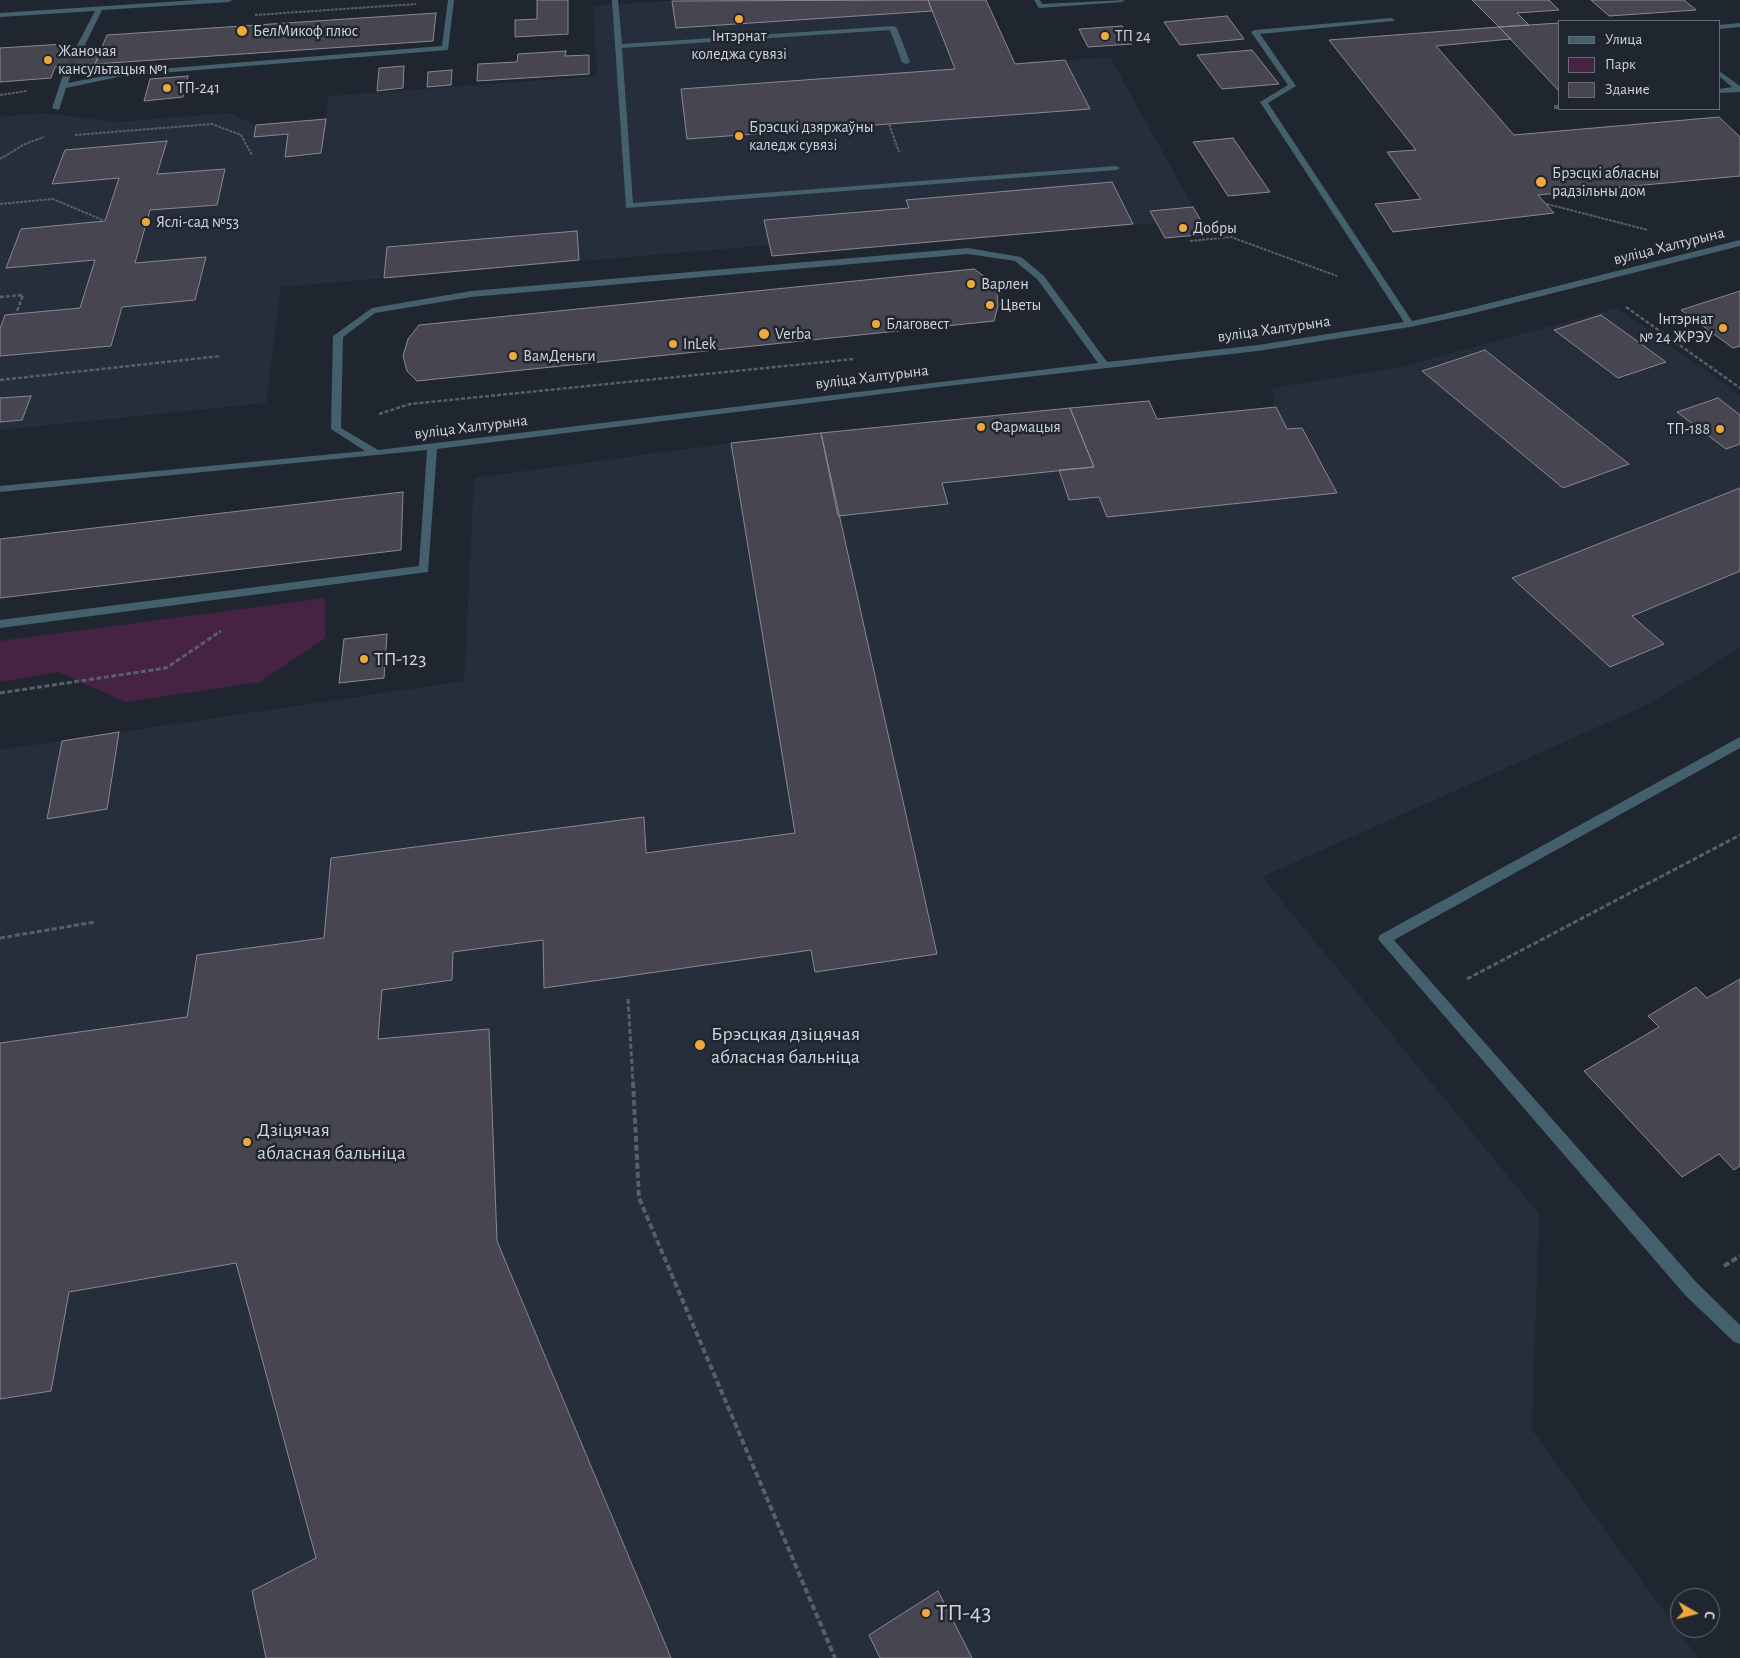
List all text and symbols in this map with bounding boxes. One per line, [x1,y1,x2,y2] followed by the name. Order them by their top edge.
[733,13,745,25] marker: Інтэрнат коледжа сувязі
[1558,20,1720,110] legend
[253,21,358,41] place label: БелМикоф плюс
[235,24,249,38] marker: БелМикоф плюс
[691,26,787,64] place label: Інтэрнат коледжа сувязі
[1115,26,1151,46] place label: ТП 24
[1099,30,1111,42] marker: ТП 24
[1605,32,1642,47] text: Улица
[58,41,168,79] place label: Жаночая кансультацыя №1
[42,54,54,66] marker: Жаночая кансультацыя №1
[1605,57,1636,72] text: Парк
[177,78,220,98] place label: ТП-241
[161,82,173,94] marker: ТП-241
[1605,82,1650,97] text: Здание
[749,117,874,155] place label: Брэсцкі дзяржаўны каледж сувязі
[733,130,745,142] marker: Брэсцкі дзяржаўны каледж сувязі
[1552,163,1659,201] place label: Брэсцкі абласны радзільны дом
[1534,175,1548,189] marker: Брэсцкі абласны радзільны дом
[156,212,239,232] place label: Яслі-сад №53
[140,216,152,228] marker: Яслі-сад №53
[1193,218,1237,238] place label: Добры
[1177,222,1189,234] marker: Добры
[1611,223,1727,269] street label: вуліца Халтурына
[981,274,1029,294] place label: Варлен
[965,278,977,290] marker: Варлен
[1000,295,1041,315] place label: Цветы
[984,299,996,311] marker: Цветы
[1639,309,1713,347] place label: Інтэрнат № 24 ЖРЭУ
[1216,312,1332,346] street label: вуліца Халтурына
[886,314,949,334] place label: Благовест
[870,318,882,330] marker: Благовест
[1717,322,1729,334] marker: Інтэрнат № 24 ЖРЭУ
[775,324,811,344] place label: Verba
[757,327,771,341] marker: Verba
[683,334,716,354] place label: InLek
[667,338,679,350] marker: InLek
[523,346,596,366] place label: ВамДеньги
[507,350,519,362] marker: ВамДеньги
[814,361,930,393] street label: вуліца Халтурына
[413,411,529,443] street label: вуліца Халтурына
[991,417,1061,437] place label: Фармацыя
[1667,419,1710,439] place label: ТП-188
[975,421,987,433] marker: Фармацыя
[1714,423,1726,435] marker: ТП-188
[374,647,426,671] place label: ТП-123
[358,653,370,665] marker: ТП-123
[711,1022,860,1069] place label: Брэсцкая дзіцячая абласная бальніца
[693,1038,707,1052] marker: Брэсцкая дзіцячая абласная бальніца
[257,1118,406,1165] place label: Дзіцячая абласная бальніца
[241,1136,253,1148] marker: Дзіцячая абласная бальніца
[1670,1588,1720,1638] north arrow
[936,1599,991,1627] place label: ТП-43
[920,1607,932,1619] marker: ТП-43
[1701,1610,1716,1620] text: С

